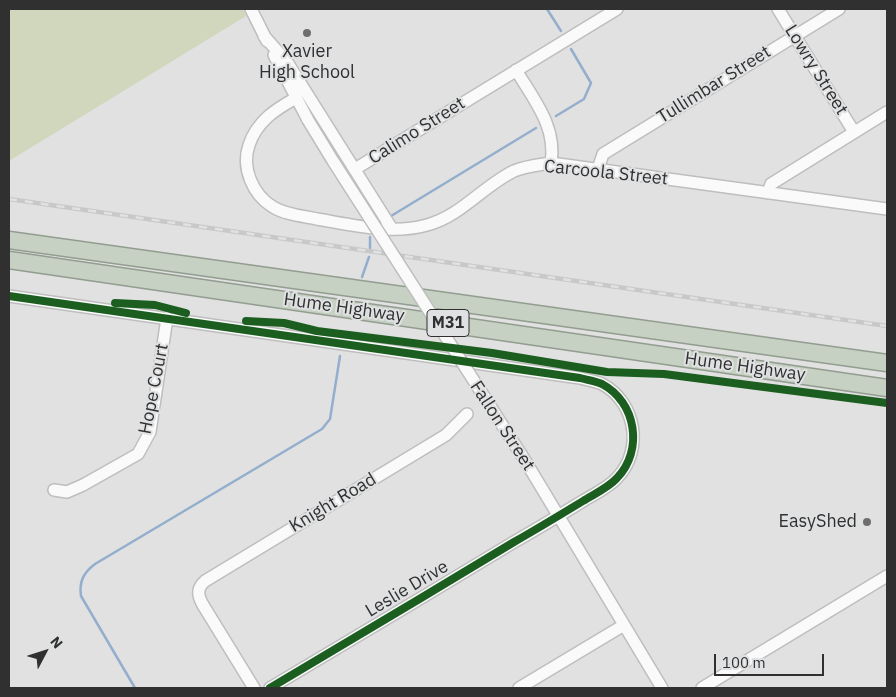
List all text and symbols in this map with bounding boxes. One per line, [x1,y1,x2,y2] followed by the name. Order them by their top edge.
[780,21,852,119] street label: Lowry Street
[301,27,313,39] marker: Xavier High School
[259,41,355,84] place label: Xavier High School
[653,41,775,129] street label: Tullimbar Street
[365,93,469,169] street label: Calimo Street
[543,156,669,190] street label: Carcoola Street
[282,289,406,327] street label: Hume Highway
[427,309,469,336] road number: M31
[135,342,173,436] street label: Hope Court
[683,348,807,386] street label: Hume Highway
[465,377,539,475] street label: Fallon Street
[286,469,380,537] street label: Knight Road
[778,511,857,533] place label: EasyShed
[861,516,873,528] marker: EasyShed
[362,556,452,622] street label: Leslie Drive
[20,627,70,677] north arrow
[46,633,67,652] text: N
[716,644,826,676] scale bar
[722,653,766,672] text: 100 m

